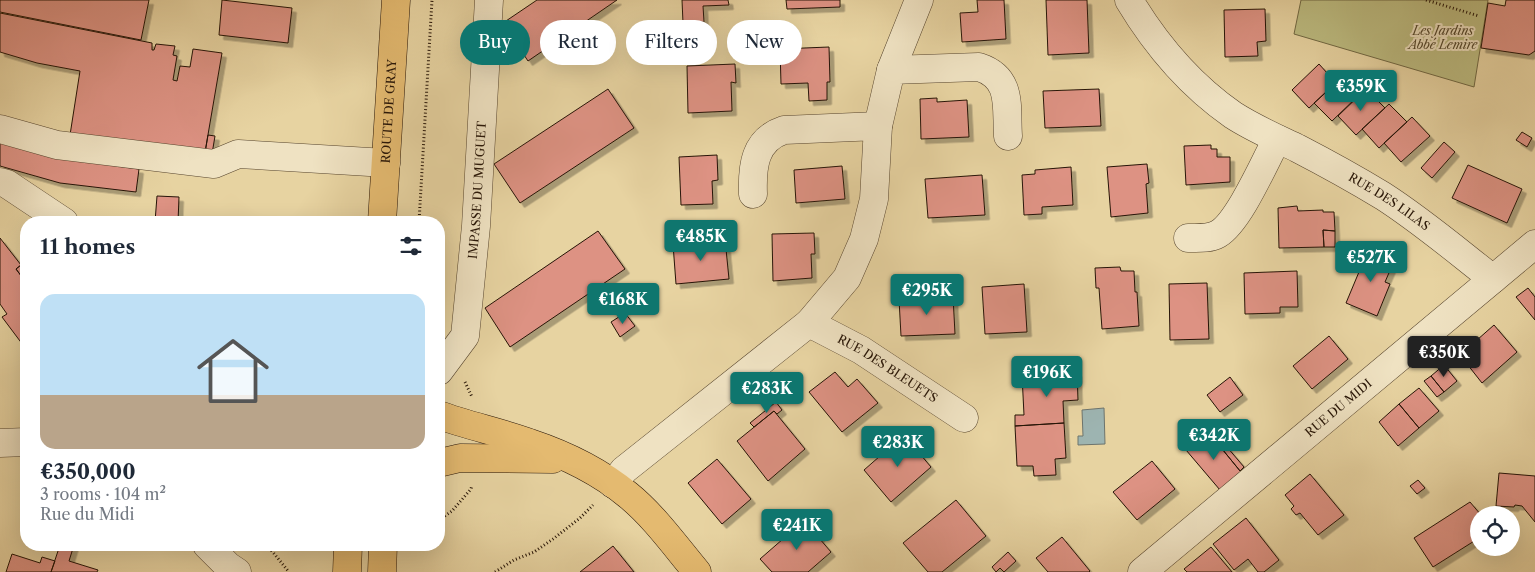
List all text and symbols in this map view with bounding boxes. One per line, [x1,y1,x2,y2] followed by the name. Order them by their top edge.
[460,20,530,65] chip: Buy
[540,20,616,65] chip: Rent
[626,20,717,65] chip: Filters
[727,20,802,65] chip: New
[1407,23,1479,52] park label: Les Jardins Abbé Lemire
[378,58,399,164] street label: ROUTE DE GRAY
[1326,70,1396,112] pin: €359K
[1336,76,1386,96] text: €359K
[465,121,489,260] street label: IMPASSE DU MUGUET
[1346,169,1433,233] street label: RUE DES LILAS
[666,220,736,262] pin: €485K
[675,226,727,246] text: €485K
[397,232,425,260] icon: filters
[40,234,135,259] text: 11 homes
[1336,240,1406,283] pin: €527K
[1346,247,1396,267] text: €527K
[892,274,962,316] pin: €295K
[902,280,952,300] text: €295K
[588,282,658,325] pin: €168K
[598,289,648,309] text: €168K
[188,326,278,416] icon: home
[835,331,941,406] street label: RUE DES BLEUETS
[1409,336,1479,378] pin: €350K
[1418,342,1470,362] text: €350K
[1012,356,1082,398] pin: €196K
[1022,362,1072,382] text: €196K
[732,372,802,414] pin: €283K
[1302,375,1375,440] street label: RUE DU MIDI
[741,378,793,398] text: €283K
[1179,418,1249,461] pin: €342K
[1189,425,1239,445] text: €342K
[863,426,933,468] pin: €283K
[872,432,924,452] text: €283K
[40,459,136,484] text: €350,000
[40,484,166,504] text: 3 rooms · 104 m²
[40,504,134,524] text: Rue du Midi
[1470,506,1520,556] map controls
[1470,506,1520,556] button: locate
[762,508,832,551] pin: €241K
[772,515,822,535] text: €241K

